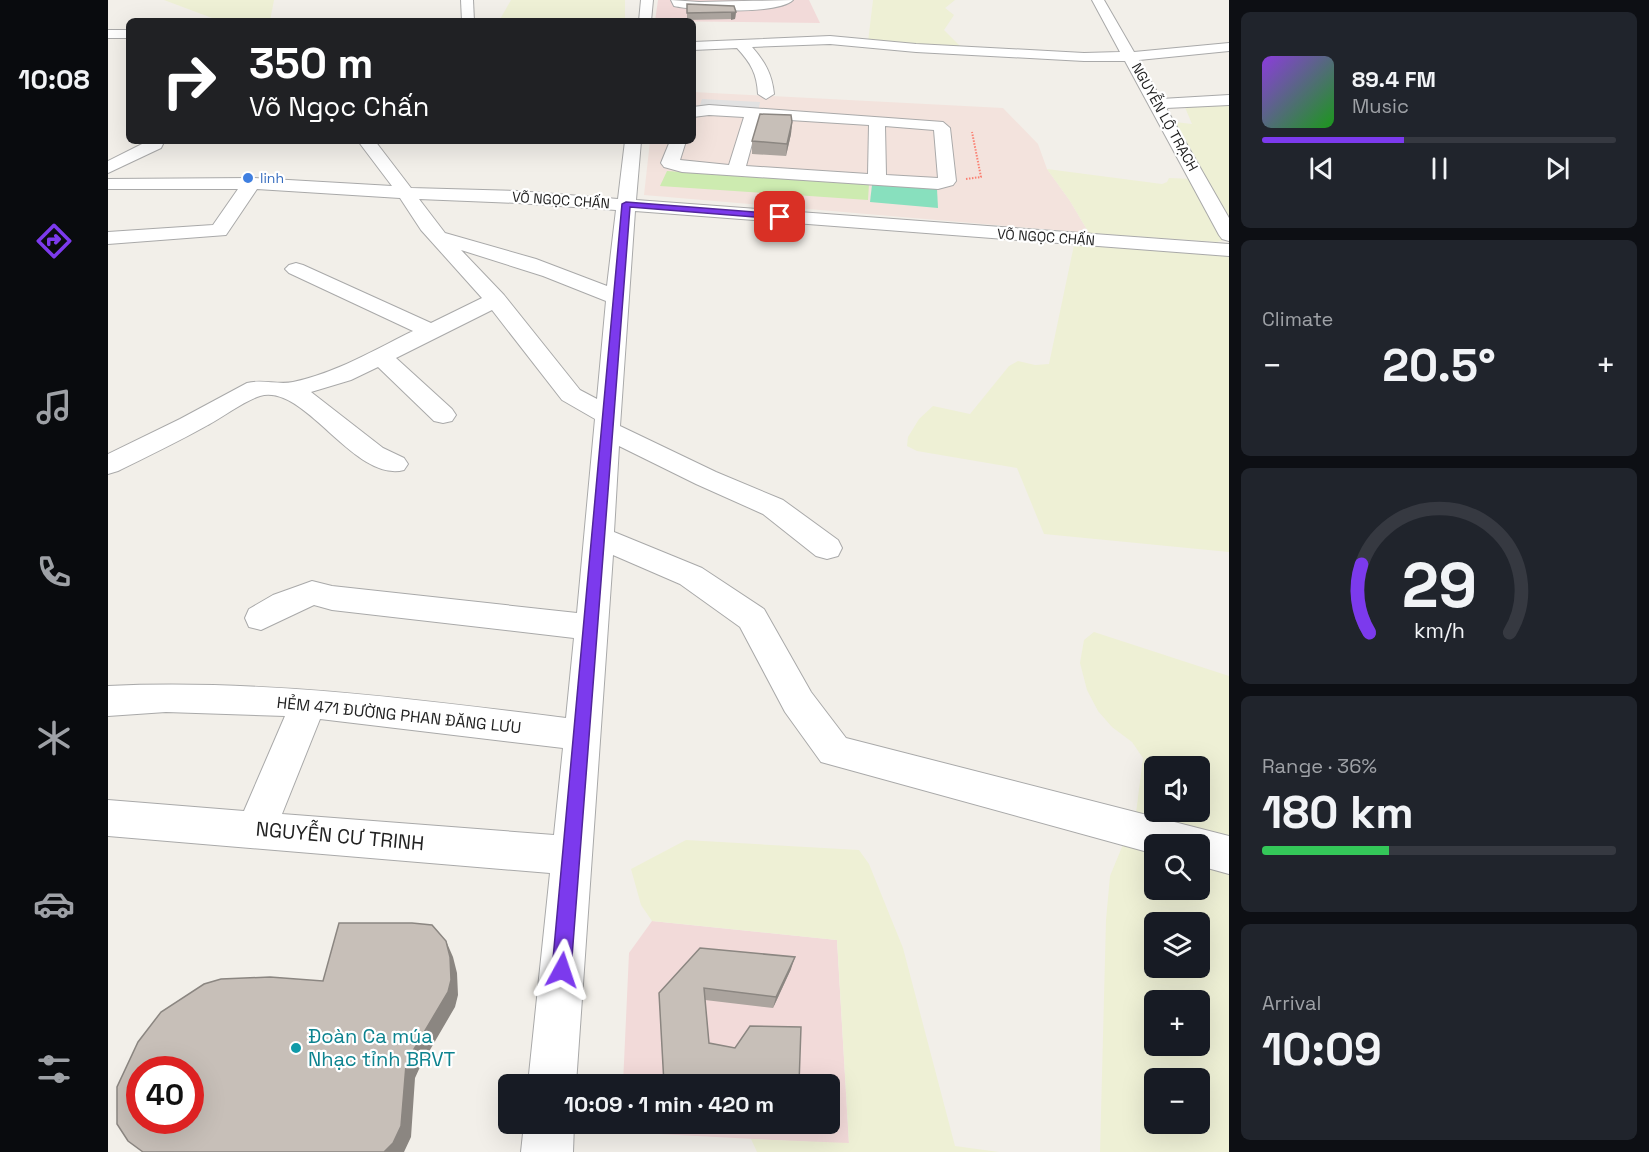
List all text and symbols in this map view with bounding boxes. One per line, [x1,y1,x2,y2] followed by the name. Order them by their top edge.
[249,37,374,90] text: 350 m
[150,42,228,120] icon: right
[1128,59,1203,174] street label: NGUYỄN LỘ TRẠCH
[18,62,90,97] text: 10:08
[1352,65,1436,93] text: 89.4 FM
[249,89,429,124] text: Võ Ngọc Chấn
[1352,93,1409,119] text: Music
[1305,152,1338,185] icon: previous
[1423,152,1456,185] icon: pause
[1541,152,1574,185] icon: next
[260,169,284,187] place label: linh
[241,171,255,185] marker: linh
[511,188,611,212] street label: VÕ NGỌC CHẤN
[754,191,805,242] pin
[763,200,796,233] icon: arrive
[33,220,75,262] icon: directions
[996,225,1096,249] street label: VÕ NGỌC CHẤN
[1262,306,1333,332] text: Climate
[1382,337,1496,394] text: 20.5°
[1262,345,1282,387] text: −
[1596,345,1616,387] text: +
[33,386,75,428] icon: music
[1401,546,1477,625] text: 29
[33,551,75,593] icon: phone
[1413,617,1465,644] text: km/h
[276,692,522,738] street label: HẺM 471 ĐƯỜNG PHAN ĐĂNG LƯU
[33,717,75,759] icon: climate
[1262,753,1377,779] text: Range · 36%
[1144,756,1210,1134] map controls
[1144,756,1210,822] button: sound
[1262,784,1414,841] text: 180 km
[255,814,426,856] street label: NGUYỄN CƯ TRINH
[1144,834,1210,900] button: search
[33,883,75,925] icon: car
[1144,912,1210,978] button: layers
[530,938,594,1002] position arrow
[1144,990,1210,1056] button: +
[1262,990,1321,1016] text: Arrival
[1262,1021,1382,1078] text: 10:09
[308,1023,456,1072] place label: Đoàn Ca múa Nhạc tỉnh BRVT
[289,1041,303,1055] marker: Đoàn Ca múa Nhạc tỉnh BRVT
[33,1048,75,1090] icon: filters
[126,1056,204,1134] speed limit sign: 40
[1144,1068,1210,1134] button: −
[564,1090,774,1118] text: 10:09 · 1 min · 420 m

